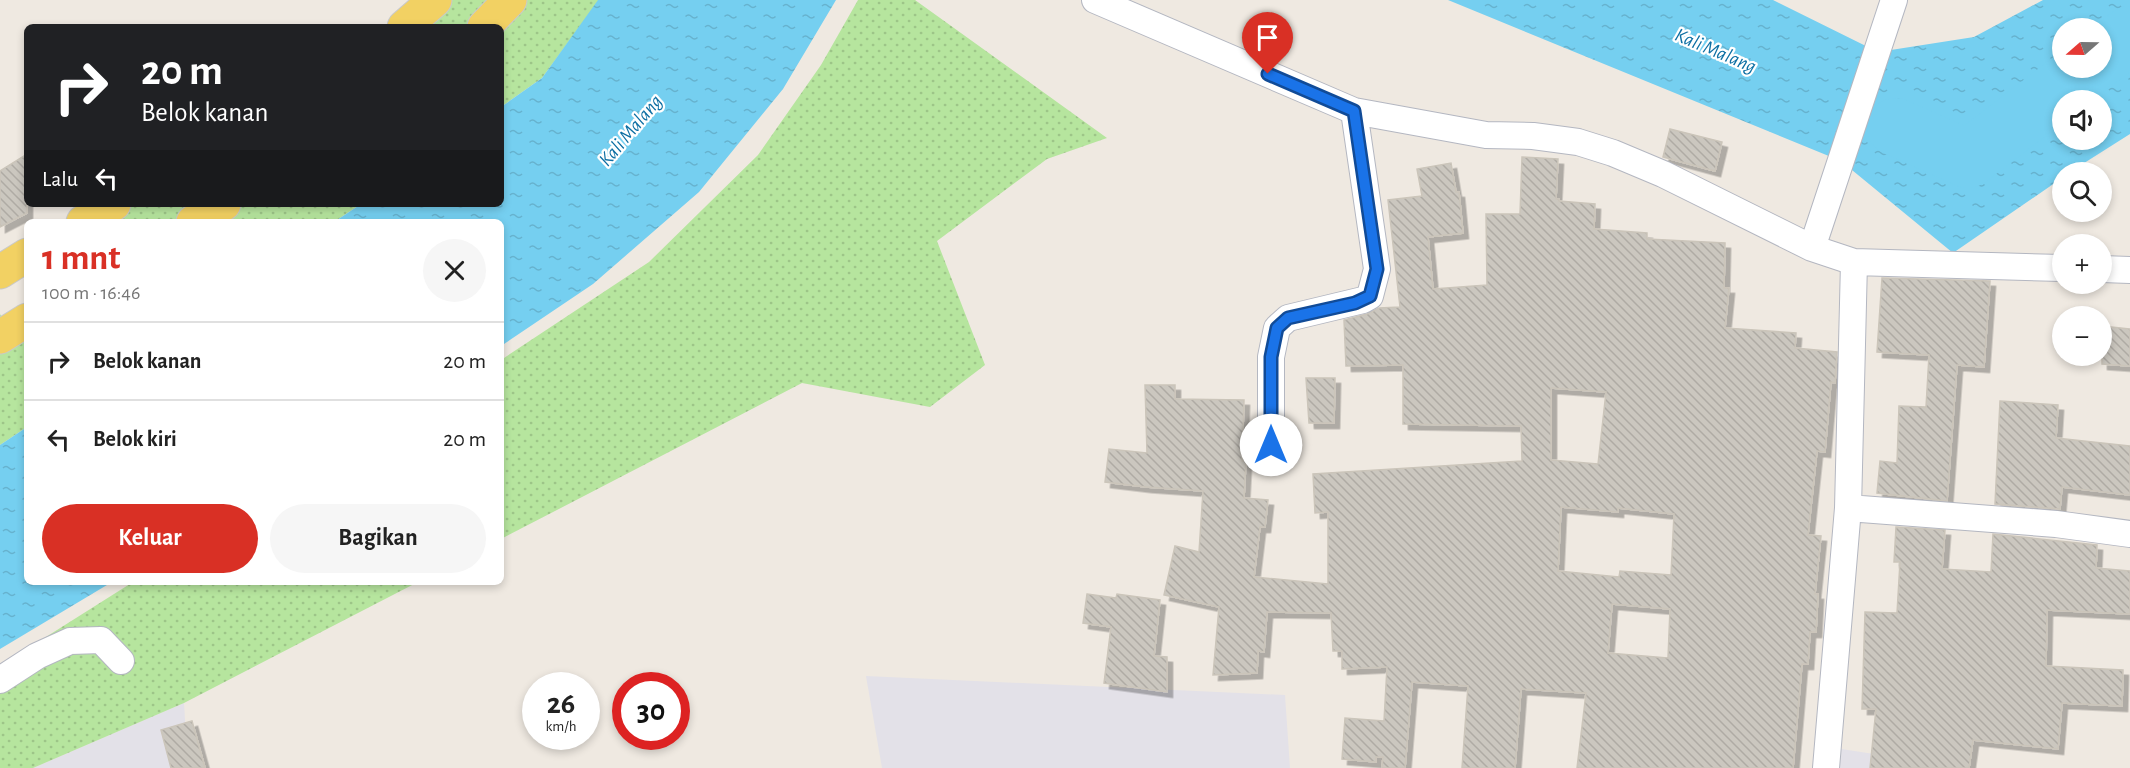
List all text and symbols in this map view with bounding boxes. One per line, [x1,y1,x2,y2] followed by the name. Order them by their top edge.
[1242,12,1293,74] pin
[2052,18,2112,78] north arrow
[2052,18,2112,366] map controls
[1251,21,1284,54] icon: arrive
[1672,25,1759,77] water label: Kali Malang
[42,48,120,126] icon: right
[141,50,223,92] text: 20 m
[2052,90,2112,150] button: sound
[595,91,666,170] water label: Kali Malang
[141,99,268,126] text: Belok kanan
[90,162,123,195] icon: left
[2052,162,2112,222] button: search
[42,168,78,190] text: Lalu
[2052,234,2112,294] button: +
[423,239,486,302] button: close
[42,240,120,276] text: 1 mnt
[42,283,140,303] text: 100 m · 16:46
[2052,306,2112,366] button: −
[42,345,75,378] icon: right
[93,350,201,372] text: Belok kanan
[443,350,486,372] text: 20 m
[1239,413,1303,477] position arrow
[42,423,75,456] icon: left
[93,428,177,450] text: Belok kiri
[443,428,486,450] text: 20 m
[42,504,258,573] button: Keluar
[270,504,486,573] button: Bagikan
[612,672,690,750] speed limit sign: 30
[547,689,575,719] text: 26
[546,719,576,734] text: km/h

